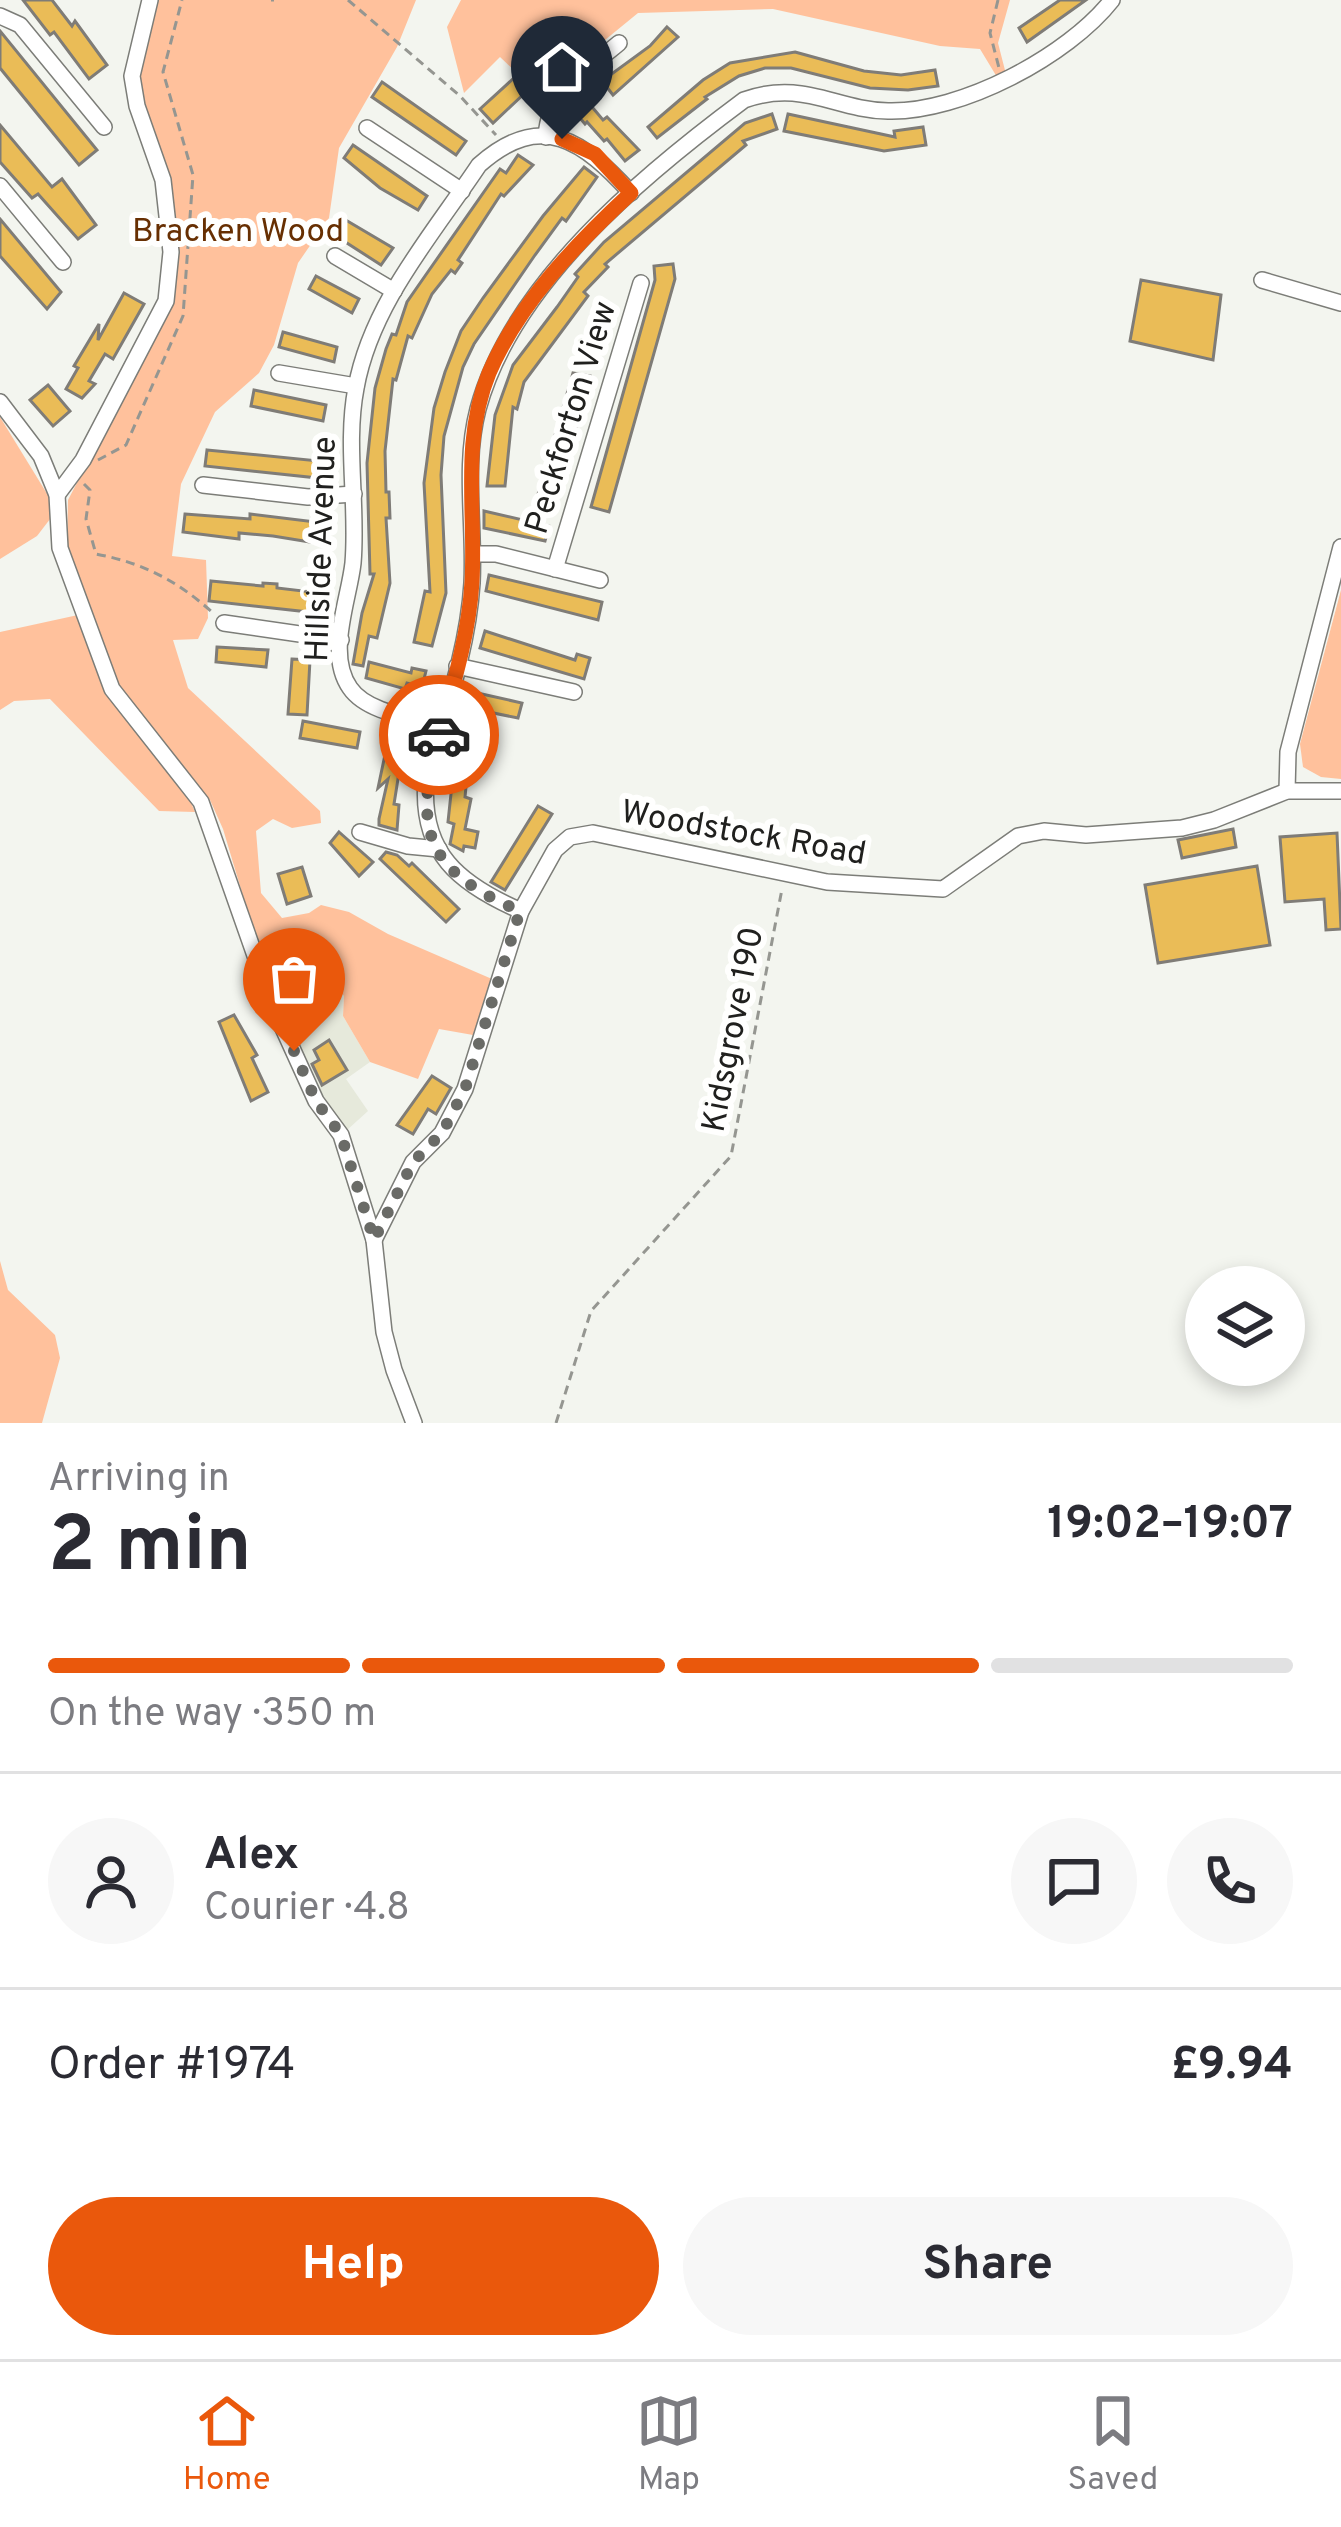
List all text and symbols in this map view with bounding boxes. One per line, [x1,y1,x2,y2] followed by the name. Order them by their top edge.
[511,16,613,139] pin
[529,34,595,100] icon: home
[132,212,344,254] park label: Bracken Wood
[518,297,628,540] street label: Peckforton View
[298,436,348,663] street label: Hillside Avenue
[379,675,499,795] courier
[406,702,472,768] icon: car
[618,793,869,877] street label: Woodstock Road
[694,924,775,1136] street label: Kidsgrove 190
[243,928,345,1051] pin
[261,946,327,1012] icon: bag
[1185,1266,1305,1386] map controls
[1185,1266,1305,1386] button: layers
[48,1456,230,1505] text: Arriving in
[1047,1497,1293,1554] text: 19:02–19:07
[48,1500,252,1599] text: 2 min
[48,1691,376,1740] text: On the way · 350 m
[48,1818,174,1944] button: person
[1011,1818,1137,1944] button: chat
[1167,1818,1293,1944] button: phone
[204,1828,299,1885] text: Alex
[204,1885,410,1934] text: Courier · 4.8
[48,2038,295,2095] text: Order #1974
[1171,2038,1293,2095] text: £9.94
[48,2197,659,2335] button: Help
[683,2197,1293,2335] button: Share
[183,2388,270,2502] tab: Home
[636,2388,702,2502] tab: Map
[1068,2388,1158,2502] tab: Saved

